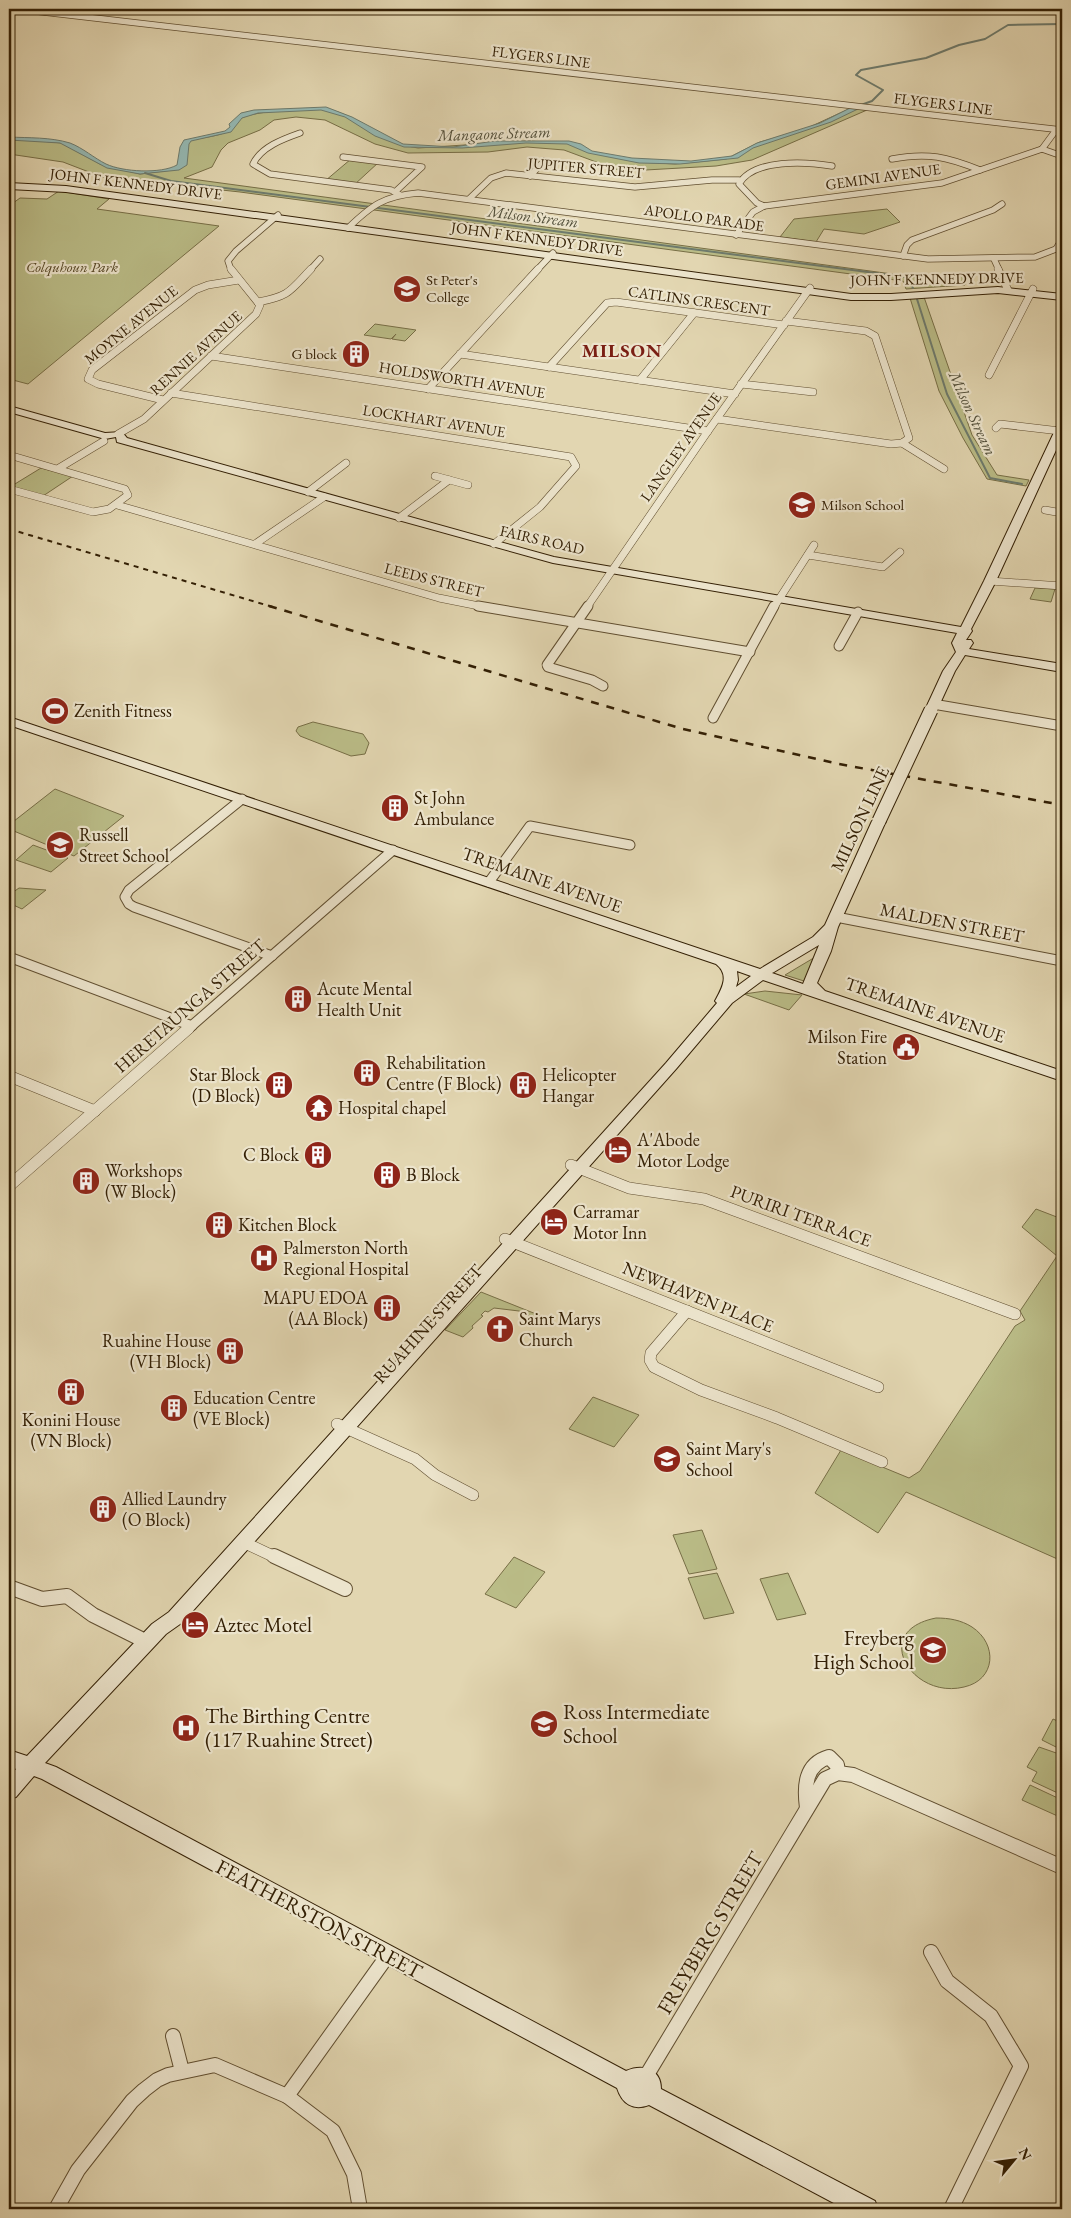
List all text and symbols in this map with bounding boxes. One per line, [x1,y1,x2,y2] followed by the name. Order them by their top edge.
[491,41,592,72] street label: FLYGERS LINE
[893,88,994,119] street label: FLYGERS LINE
[436,121,551,146] water label: Mangaone Stream
[525,153,646,182] street label: JUPITER STREET
[824,159,942,194] street label: GEMINI AVENUE
[47,163,224,204] street label: JOHN F KENNEDY DRIVE
[486,200,579,232] water label: Milson Stream
[642,200,766,235] street label: APOLLO PARADE
[448,217,625,260] street label: JOHN F KENNEDY DRIVE
[26,257,118,277] park label: Colquhoun Park
[848,267,1024,290] street label: JOHN F KENNEDY DRIVE
[426,270,478,306] place label: St Peter's College
[392,274,422,304] school or university icon: St Peter's College
[80,281,182,368] street label: MOYNE AVENUE
[627,281,772,320] street label: CATLINS CRESCENT
[146,306,246,399] street label: RENNIE AVENUE
[582,338,662,363] district label: MILSON
[341,339,371,369] building icon: G block
[291,344,338,363] place label: G block
[378,357,547,402] street label: HOLDSWORTH AVENUE
[943,367,1001,459] water label: Milson Stream
[636,388,726,505] street label: LANGLEY AVENUE
[361,400,507,441] street label: LOCKHART AVENUE
[787,490,817,520] school or university icon: Milson School
[821,495,904,514] place label: Milson School
[498,521,586,558] street label: FAIRS ROAD
[383,558,487,601] street label: LEEDS STREET
[40,696,70,726] sports icon: Zenith Fitness
[74,699,172,722] place label: Zenith Fitness
[825,762,894,875] street label: MILSON LINE
[413,786,494,830] place label: St John Ambulance
[380,793,410,823] building icon: St John Ambulance
[79,823,169,867] place label: Russell Street School
[45,830,75,860] school or university icon: Russell Street School
[459,841,625,918] street label: TREMAINE AVENUE
[878,897,1027,948] street label: MALDEN STREET
[109,933,271,1078] street label: HERETAUNGA STREET
[842,971,1008,1048] street label: TREMAINE AVENUE
[316,977,412,1021] place label: Acute Mental Health Unit
[283,984,313,1014] building icon: Acute Mental Health Unit
[808,1025,887,1069] place label: Milson Fire Station
[891,1032,921,1062] public building icon: Milson Fire Station
[386,1051,501,1095] place label: Rehabilitation Centre (F Block)
[352,1058,382,1088] building icon: Rehabilitation Centre (F Block)
[190,1063,261,1107] place label: Star Block (D Block)
[542,1063,616,1107] place label: Helicopter Hangar
[264,1070,294,1100] building icon: Star Block (D Block)
[508,1070,538,1100] building icon: Helicopter Hangar
[304,1093,334,1123] temple icon: Hospital chapel
[338,1096,446,1119] place label: Hospital chapel
[636,1128,729,1172] place label: A'Abode Motor Lodge
[603,1135,633,1165] hotel icon: A'Abode Motor Lodge
[303,1140,333,1170] building icon: C Block
[243,1143,300,1166] place label: C Block
[105,1159,182,1203] place label: Workshops (W Block)
[372,1160,402,1190] building icon: B Block
[406,1163,460,1186] place label: B Block
[71,1166,101,1196] building icon: Workshops (W Block)
[728,1179,875,1252] street label: PURIRI TERRACE
[573,1200,648,1244] place label: Carramar Motor Inn
[539,1207,569,1237] hotel icon: Carramar Motor Inn
[204,1210,234,1240] building icon: Kitchen Block
[238,1213,337,1236] place label: Kitchen Block
[283,1236,409,1280] place label: Palmerston North Regional Hospital
[249,1243,279,1273] hospital icon: Palmerston North Regional Hospital
[619,1256,777,1337] street label: NEWHAVEN PLACE
[368,1258,488,1388] street label: RUAHINE STREET
[263,1286,369,1330] place label: MAPU EDOA (AA Block)
[372,1293,402,1323] building icon: MAPU EDOA (AA Block)
[519,1307,601,1351] place label: Saint Marys Church
[485,1314,515,1344] church icon: Saint Marys Church
[102,1329,211,1373] place label: Ruahine House (VH Block)
[215,1336,245,1366] building icon: Ruahine House (VH Block)
[56,1377,86,1407] building icon: Konini House (VN Block)
[193,1386,316,1430] place label: Education Centre (VE Block)
[159,1393,189,1423] building icon: Education Centre (VE Block)
[22,1408,120,1452] place label: Konini House (VN Block)
[686,1437,771,1481] place label: Saint Mary's School
[652,1444,682,1474] school or university icon: Saint Mary's School
[121,1487,227,1531] place label: Allied Laundry (O Block)
[88,1494,118,1524] building icon: Allied Laundry (O Block)
[180,1610,210,1640] hotel icon: Aztec Motel
[213,1611,312,1638] place label: Aztec Motel
[813,1624,915,1675] place label: Freyberg High School
[918,1635,948,1665] school or university icon: Freyberg High School
[563,1698,709,1749] place label: Ross Intermediate School
[205,1702,373,1753] place label: The Birthing Centre (117 Ruahine Street)
[529,1709,559,1739] school or university icon: Ross Intermediate School
[171,1713,201,1743] hospital icon: The Birthing Centre (117 Ruahine Street)
[650,1846,769,2019] street label: FREYBERG STREET
[211,1853,428,1985] street label: FEATHERSTON STREET
[988,2136,1038,2186] north arrow
[1015,2144,1036,2164] text: N

